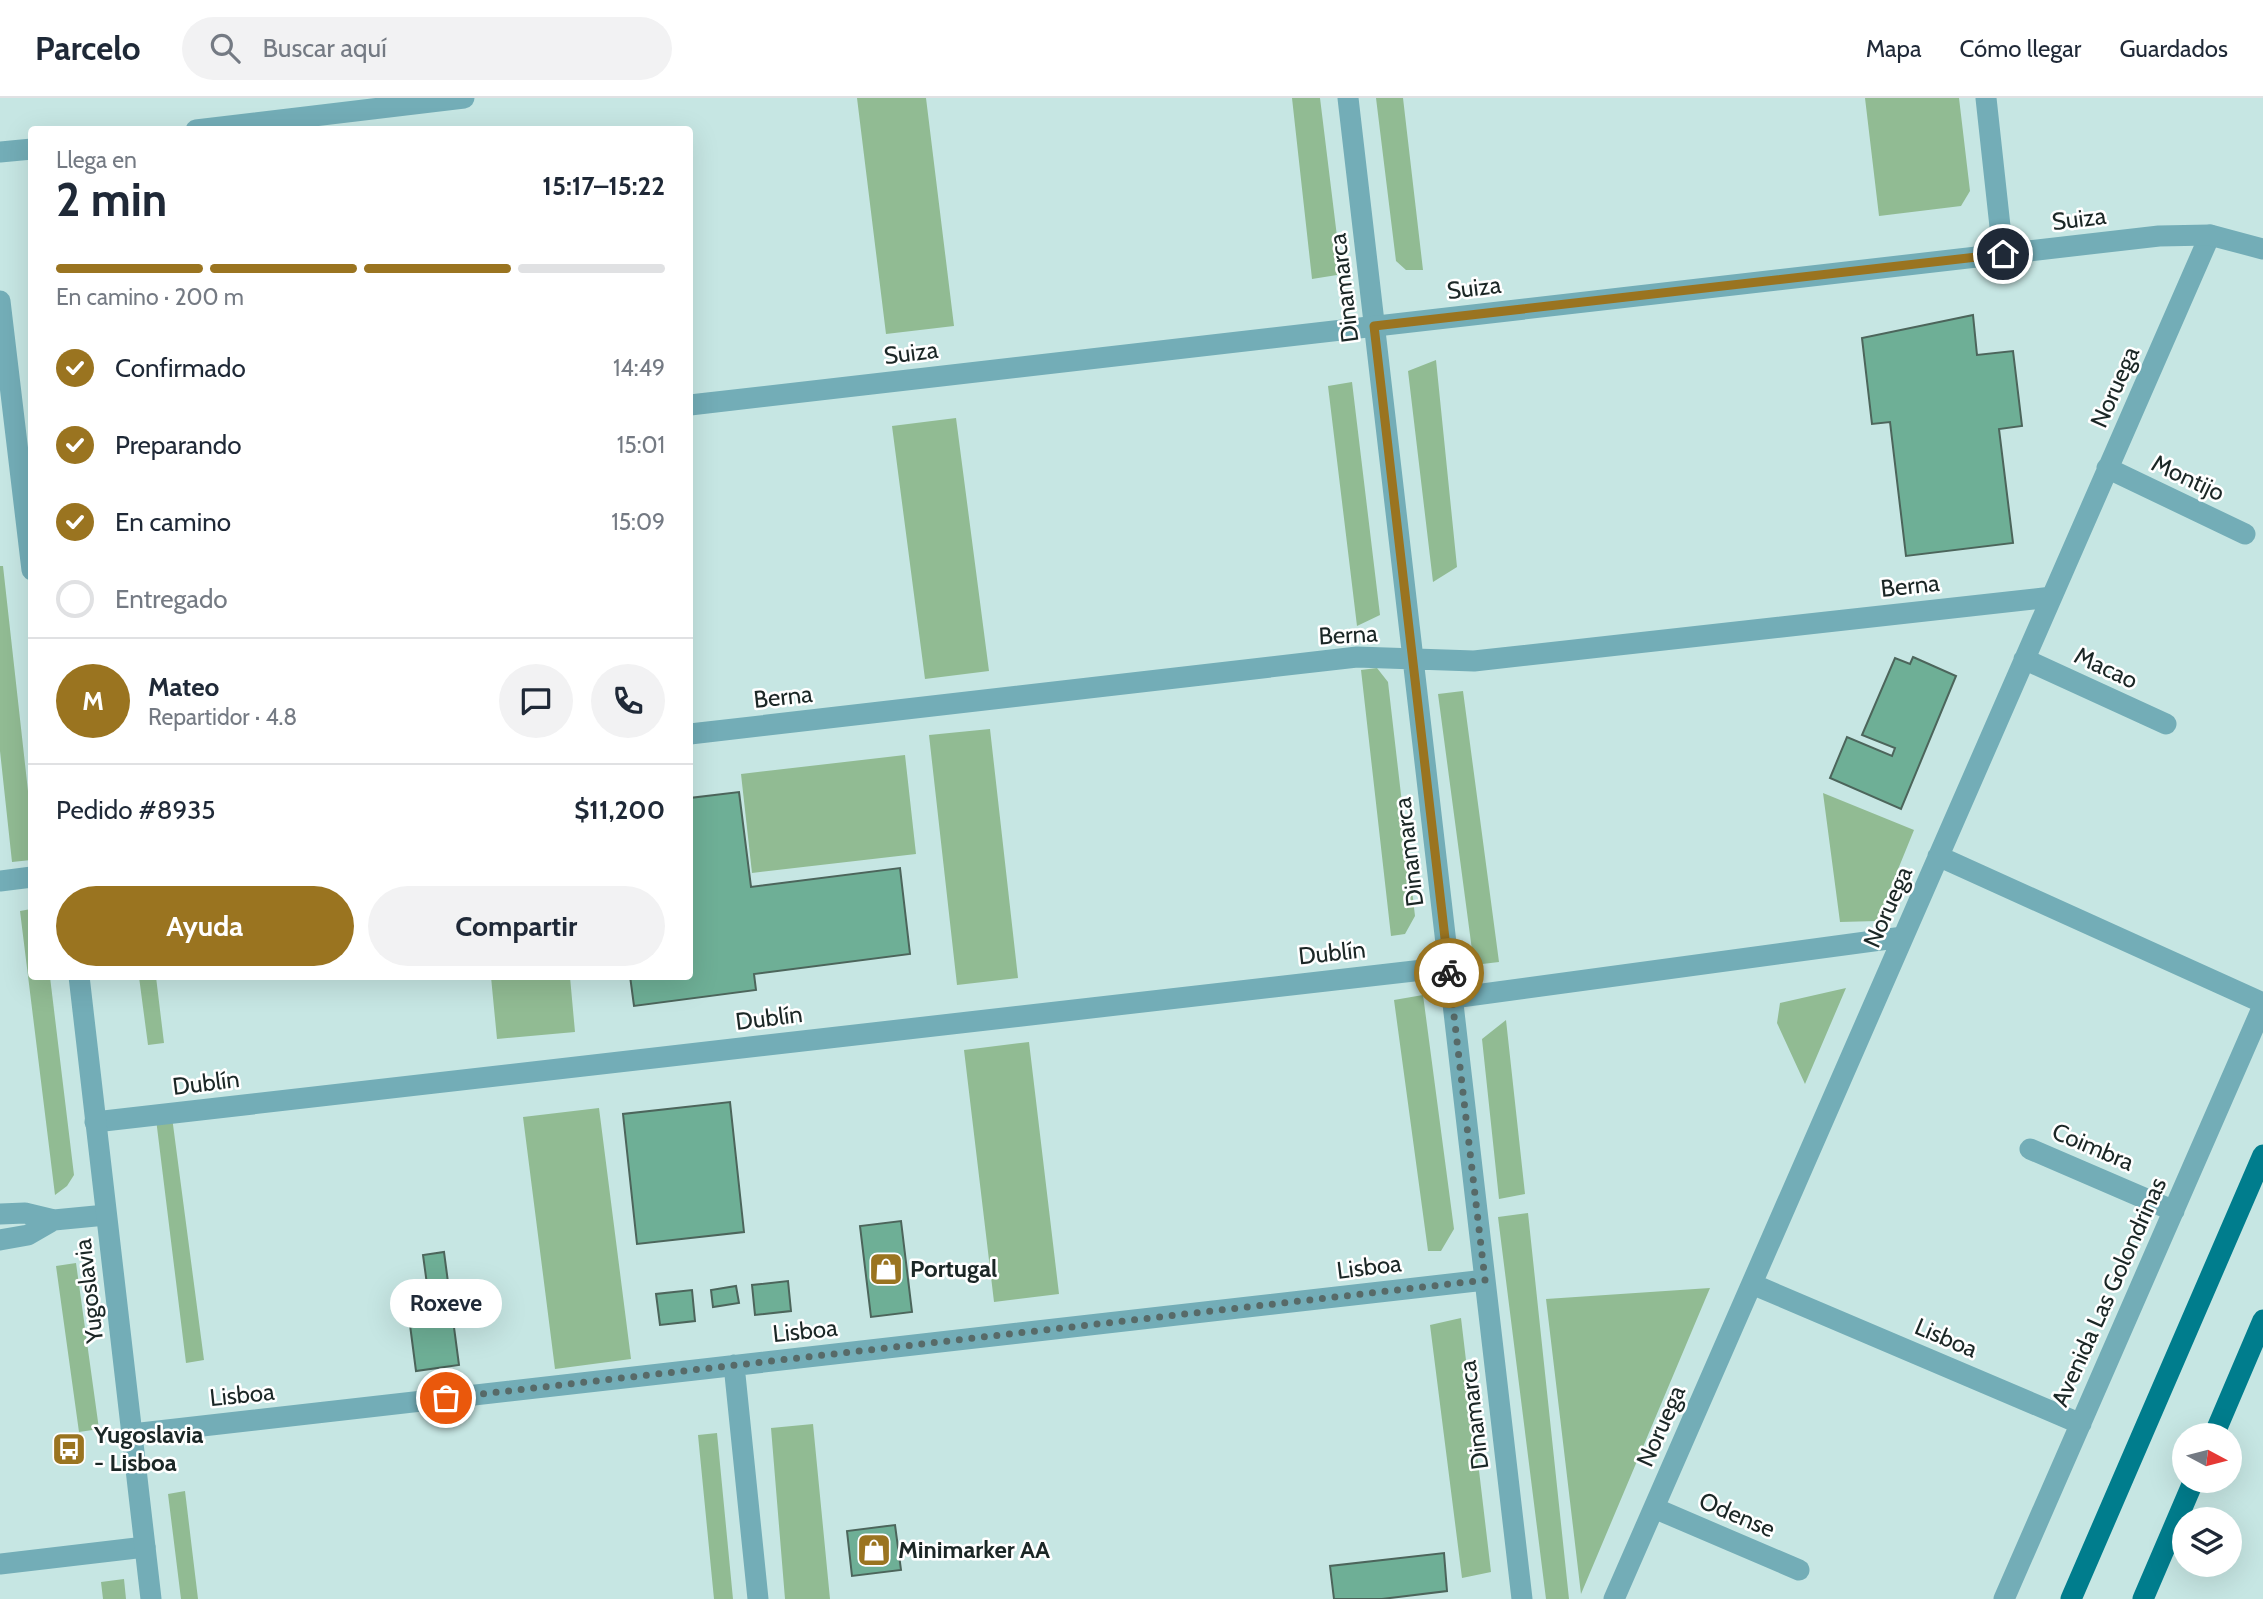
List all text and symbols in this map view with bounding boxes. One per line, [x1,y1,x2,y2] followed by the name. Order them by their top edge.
[182,17,672,80] search box
[35,28,140,68] text: Parcelo
[206,29,244,67] icon: search
[262,32,387,64] text: Buscar aquí
[1866,34,1922,63] text: Mapa
[1960,34,2081,63] text: Cómo llegar
[2119,34,2228,63] text: Guardados
[56,146,137,174] text: Llega en
[542,170,665,202] text: 15:17–15:22
[56,172,167,228] text: 2 min
[2050,201,2108,236] street label: Suiza
[1973,224,2033,284] pin
[1322,231,1365,344] street label: Dinamarca
[1984,235,2022,273] icon: home
[1445,270,1503,305] street label: Suiza
[56,283,244,311] text: En camino · 200 m
[882,335,940,370] street label: Suiza
[2084,341,2145,432] street label: Noruega
[56,349,94,387] icon: check
[115,352,246,384] text: Confirmado
[613,354,665,382] text: 14:49
[56,426,94,464] icon: check
[115,429,242,461] text: Preparando
[617,431,665,459] text: 15:01
[2147,448,2229,507] street label: Montijo
[56,503,94,541] icon: check
[115,506,231,538] text: En camino
[611,508,665,536] text: 15:09
[1879,568,1941,603] street label: Berna
[115,583,228,615] text: Entregado
[1318,618,1379,651] street label: Berna
[2070,640,2142,695] street label: Macao
[499,664,573,738] button: chat
[591,664,665,738] button: phone
[148,671,219,703] text: Mateo
[752,679,814,714] street label: Berna
[82,685,104,717] text: M
[148,703,297,731] text: Repartidor · 4.8
[56,794,215,826] text: Pedido #8935
[574,794,665,826] text: $11,200
[1387,795,1430,908] street label: Dinamarca
[1857,861,1918,952] street label: Noruega
[56,886,354,966] button: Ayuda
[368,886,665,966] button: Compartir
[1297,935,1367,970] street label: Dublín
[1414,938,1484,1008] courier
[1430,954,1468,992] icon: bike
[734,999,804,1036] street label: Dublín
[171,1064,241,1101] street label: Dublín
[2048,1116,2139,1177] street label: Coimbra
[2045,1173,2172,1411] street label: Avenida Las Golondrinas
[68,1237,109,1346] street label: Yugoslavia
[1335,1248,1403,1285] street label: Lisboa
[867,1250,905,1288] shop icon: Portugal
[910,1254,997,1283] place label: Portugal
[390,1279,502,1328] callout: Roxeve
[410,1289,482,1317] text: Roxeve
[1911,1311,1982,1364] street label: Lisboa
[771,1313,839,1348] street label: Lisboa
[1452,1358,1495,1471] street label: Dinamarca
[416,1368,476,1428] pin
[208,1377,276,1412] street label: Lisboa
[427,1379,465,1417] icon: bag
[1630,1380,1691,1471] street label: Noruega
[93,1420,204,1477] place label: Yugoslavia - Lisboa
[2172,1423,2242,1493] north arrow
[2172,1423,2242,1577] map controls
[50,1430,88,1468] bus stop icon: Yugoslavia - Lisboa
[1695,1486,1779,1543] street label: Odense
[2172,1507,2242,1577] button: layers
[855,1531,893,1569] shop icon: Minimarker AA
[898,1535,1050,1564] place label: Minimarker AA

